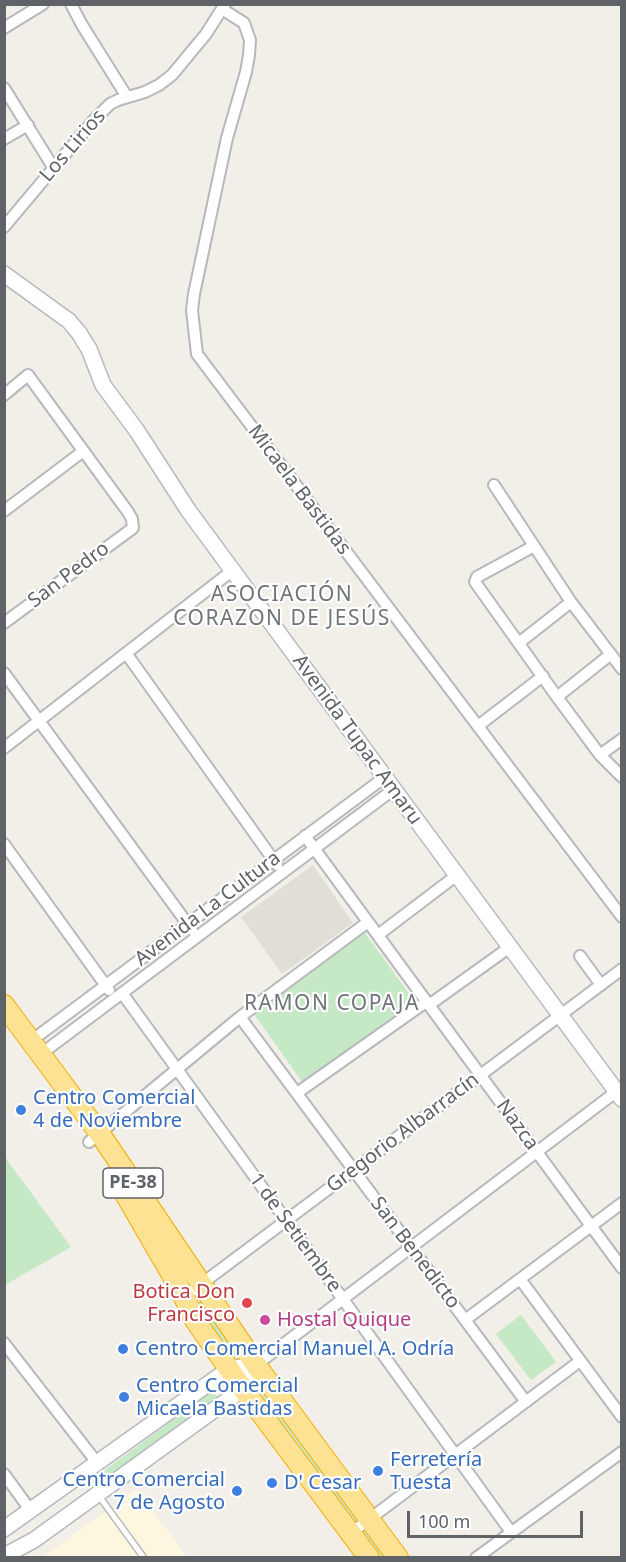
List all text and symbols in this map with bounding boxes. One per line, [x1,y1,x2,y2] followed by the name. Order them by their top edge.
[35,105,111,187] street label: Los Lirios
[242,420,356,560] street label: Micaela Bastidas
[24,537,114,613] street label: San Pedro
[173,582,391,632] district label: ASOCIACIÓN CORAZON DE JESÚS
[287,650,427,830] street label: Avenida Tupac Amaru
[130,846,286,972] street label: Avenida La Cultura
[244,991,420,1017] district label: RAMON COPAJA
[322,1068,484,1198] street label: Gregorio Albarracín
[33,1086,195,1133] place label: Centro Comercial 4 de Noviembre
[491,1095,543,1155] street label: Nazca
[14,1103,28,1117] marker: Centro Comercial 4 de Noviembre
[103,1168,163,1198] road number: PE-38
[244,1169,346,1297] street label: 1 de Setiembre
[365,1192,465,1314] street label: San Benedicto
[132,1280,235,1327] place label: Botica Don Francisco
[240,1296,254,1310] marker: Botica Don Francisco
[277,1308,411,1332] place label: Hostal Quique
[258,1313,272,1327] marker: Hostal Quique
[135,1337,454,1361] place label: Centro Comercial Manuel A. Odría
[116,1342,130,1356] marker: Centro Comercial Manuel A. Odría
[136,1374,298,1421] place label: Centro Comercial Micaela Bastidas
[117,1390,131,1404] marker: Centro Comercial Micaela Bastidas
[390,1448,482,1495] place label: Ferretería Tuesta
[371,1464,385,1478] marker: Ferretería Tuesta
[63,1468,225,1515] place label: Centro Comercial 7 de Agosto
[284,1471,361,1495] place label: D' Cesar
[265,1476,279,1490] marker: D' Cesar
[230,1484,244,1498] marker: Centro Comercial 7 de Agosto
[410,1499,586,1537] scale bar
[418,1509,470,1533] text: 100 m

